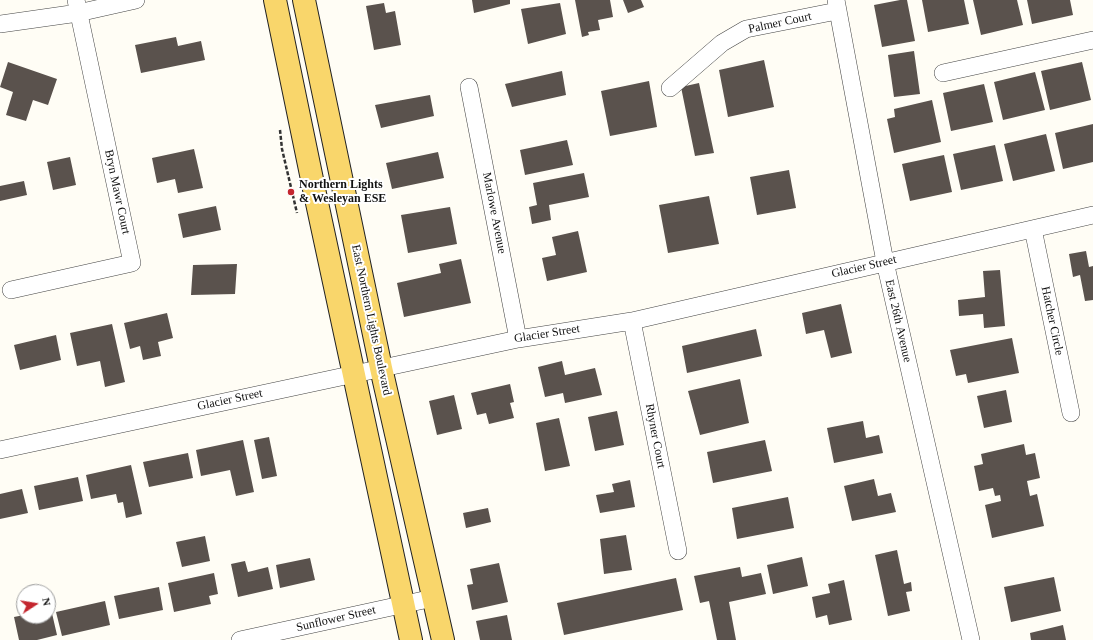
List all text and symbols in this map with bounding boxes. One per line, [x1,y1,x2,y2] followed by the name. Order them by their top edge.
[747,9,813,37] street label: Palmer Court
[101,148,133,236] street label: Bryn Mawr Court
[479,171,509,255] street label: Marlowe Avenue
[299,178,386,206] place label: Northern Lights & Wesleyan ESE
[286,187,296,197] marker: Northern Lights & Wesleyan ESE
[348,243,394,397] street label: East Northern Lights Boulevard
[830,253,898,281] street label: Glacier Street
[881,278,915,364] street label: East 26th Avenue
[1038,285,1066,357] street label: Hatcher Circle
[513,322,581,346] street label: Glacier Street
[196,386,264,414] street label: Glacier Street
[642,402,668,470] street label: Rhyner Court
[16,584,56,624] north arrow
[40,597,53,607] text: N
[295,603,377,635] street label: Sunflower Street

